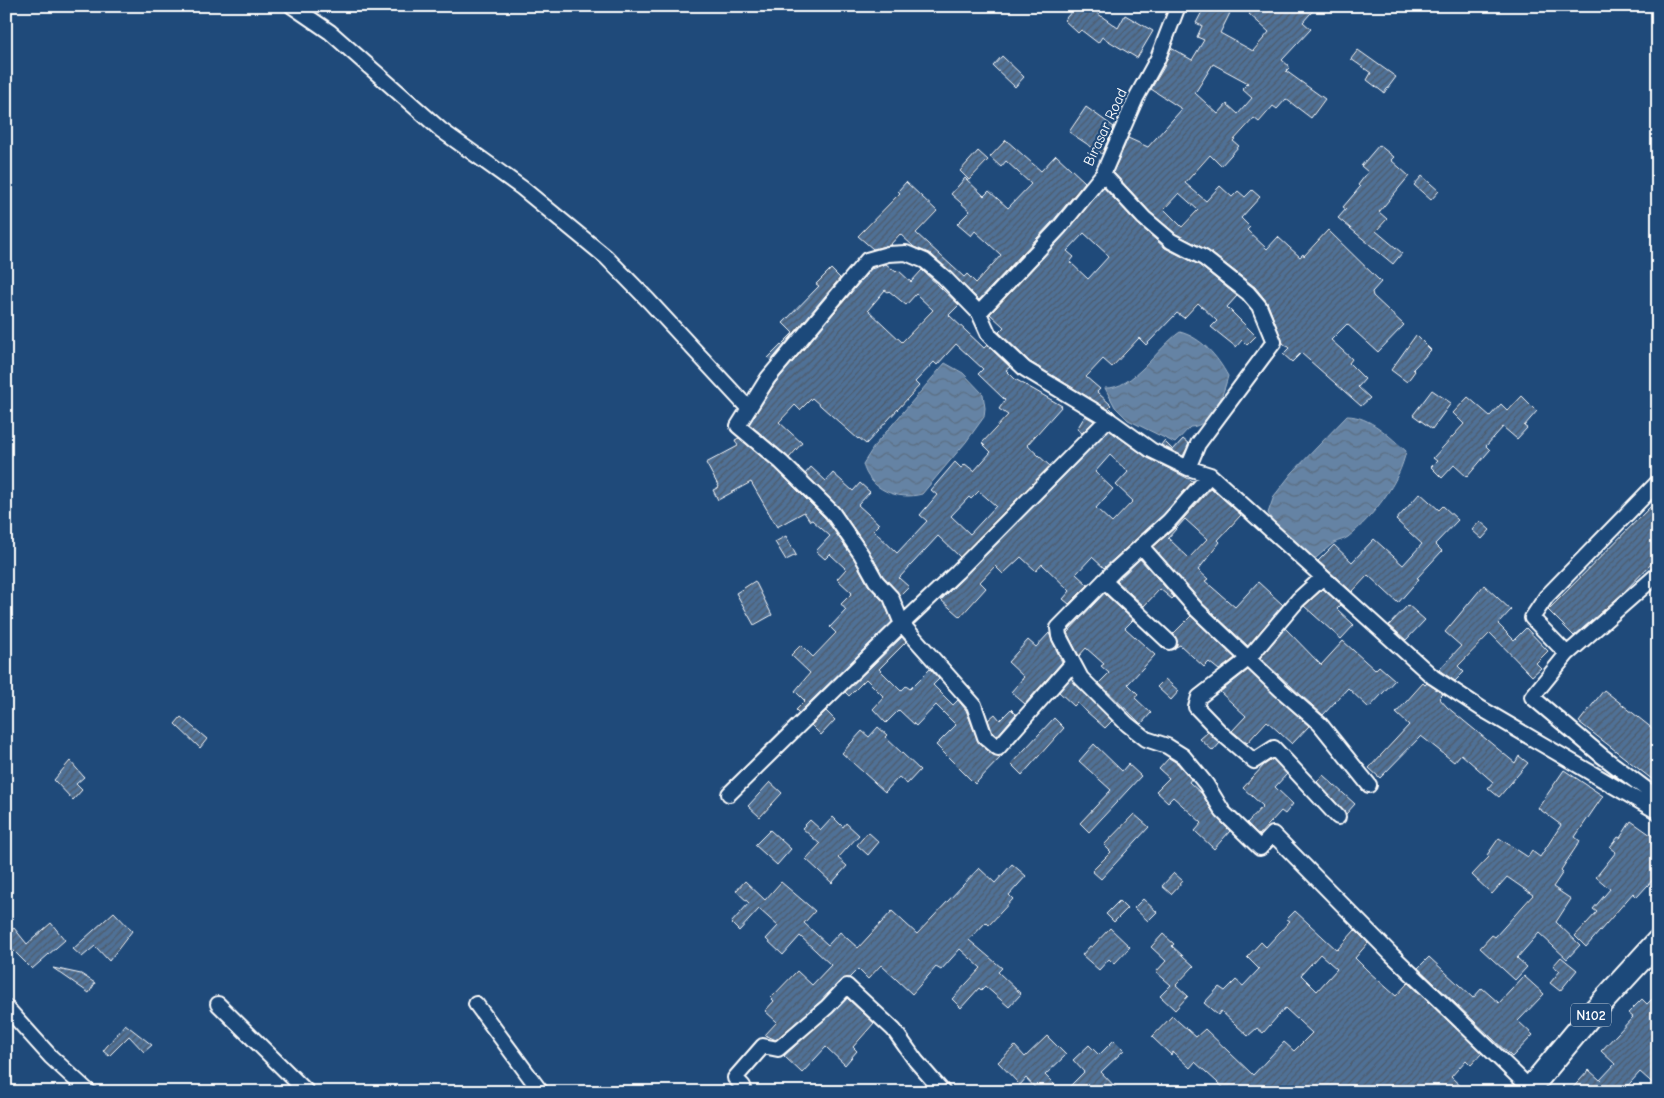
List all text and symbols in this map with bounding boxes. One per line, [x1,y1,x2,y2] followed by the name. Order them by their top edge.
[1079,85,1131,169] street label: Birasar Road
[1571,1004,1611,1026] road number: N102

